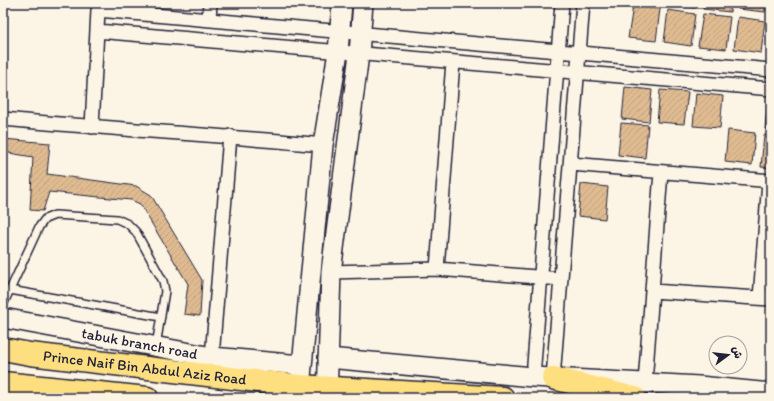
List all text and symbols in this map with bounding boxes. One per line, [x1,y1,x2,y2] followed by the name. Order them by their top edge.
[80,324,200,363] street label: tabuk branch road
[708,335,748,375] north arrow
[729,345,745,360] text: ش
[42,347,247,389] street label: Prince Naif Bin Abdul Aziz Road

